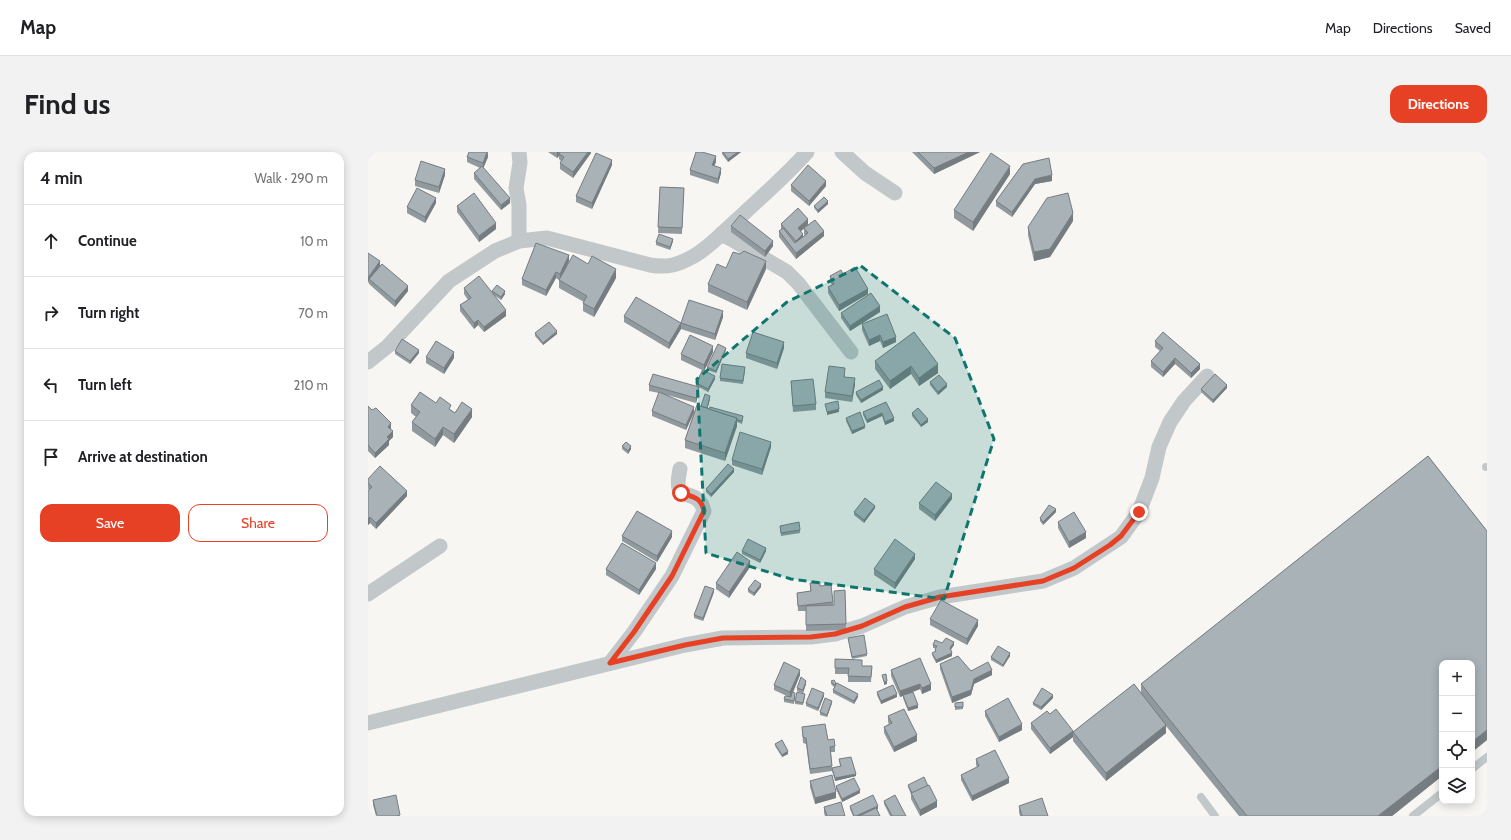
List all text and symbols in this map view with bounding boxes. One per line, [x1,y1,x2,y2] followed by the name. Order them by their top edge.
[20,16,56,39] text: Map
[1325,19,1351,37] text: Map
[1373,19,1433,37] text: Directions
[1455,19,1491,37] text: Saved
[1390,85,1487,123] button: Directions
[24,87,110,121] text: Find us
[40,168,83,188] text: 4 min
[255,170,328,186] text: Walk · 290 m
[40,230,62,252] icon: ahead
[78,232,137,250] text: Continue
[300,233,328,249] text: 10 m
[40,302,62,324] icon: right
[78,304,139,322] text: Turn right
[298,305,328,321] text: 70 m
[40,374,62,396] icon: left
[78,376,132,394] text: Turn left
[294,377,328,393] text: 210 m
[40,446,62,468] icon: arrive
[78,448,208,466] text: Arrive at destination
[672,484,690,502] route start
[1130,503,1148,521] route end
[40,504,180,542] button: Save
[188,504,328,542] button: Share
[1439,660,1475,804] map controls
[1439,660,1475,696] button: +
[1439,696,1475,732] button: −
[1439,732,1475,768] button: locate
[1439,768,1475,804] button: layers

